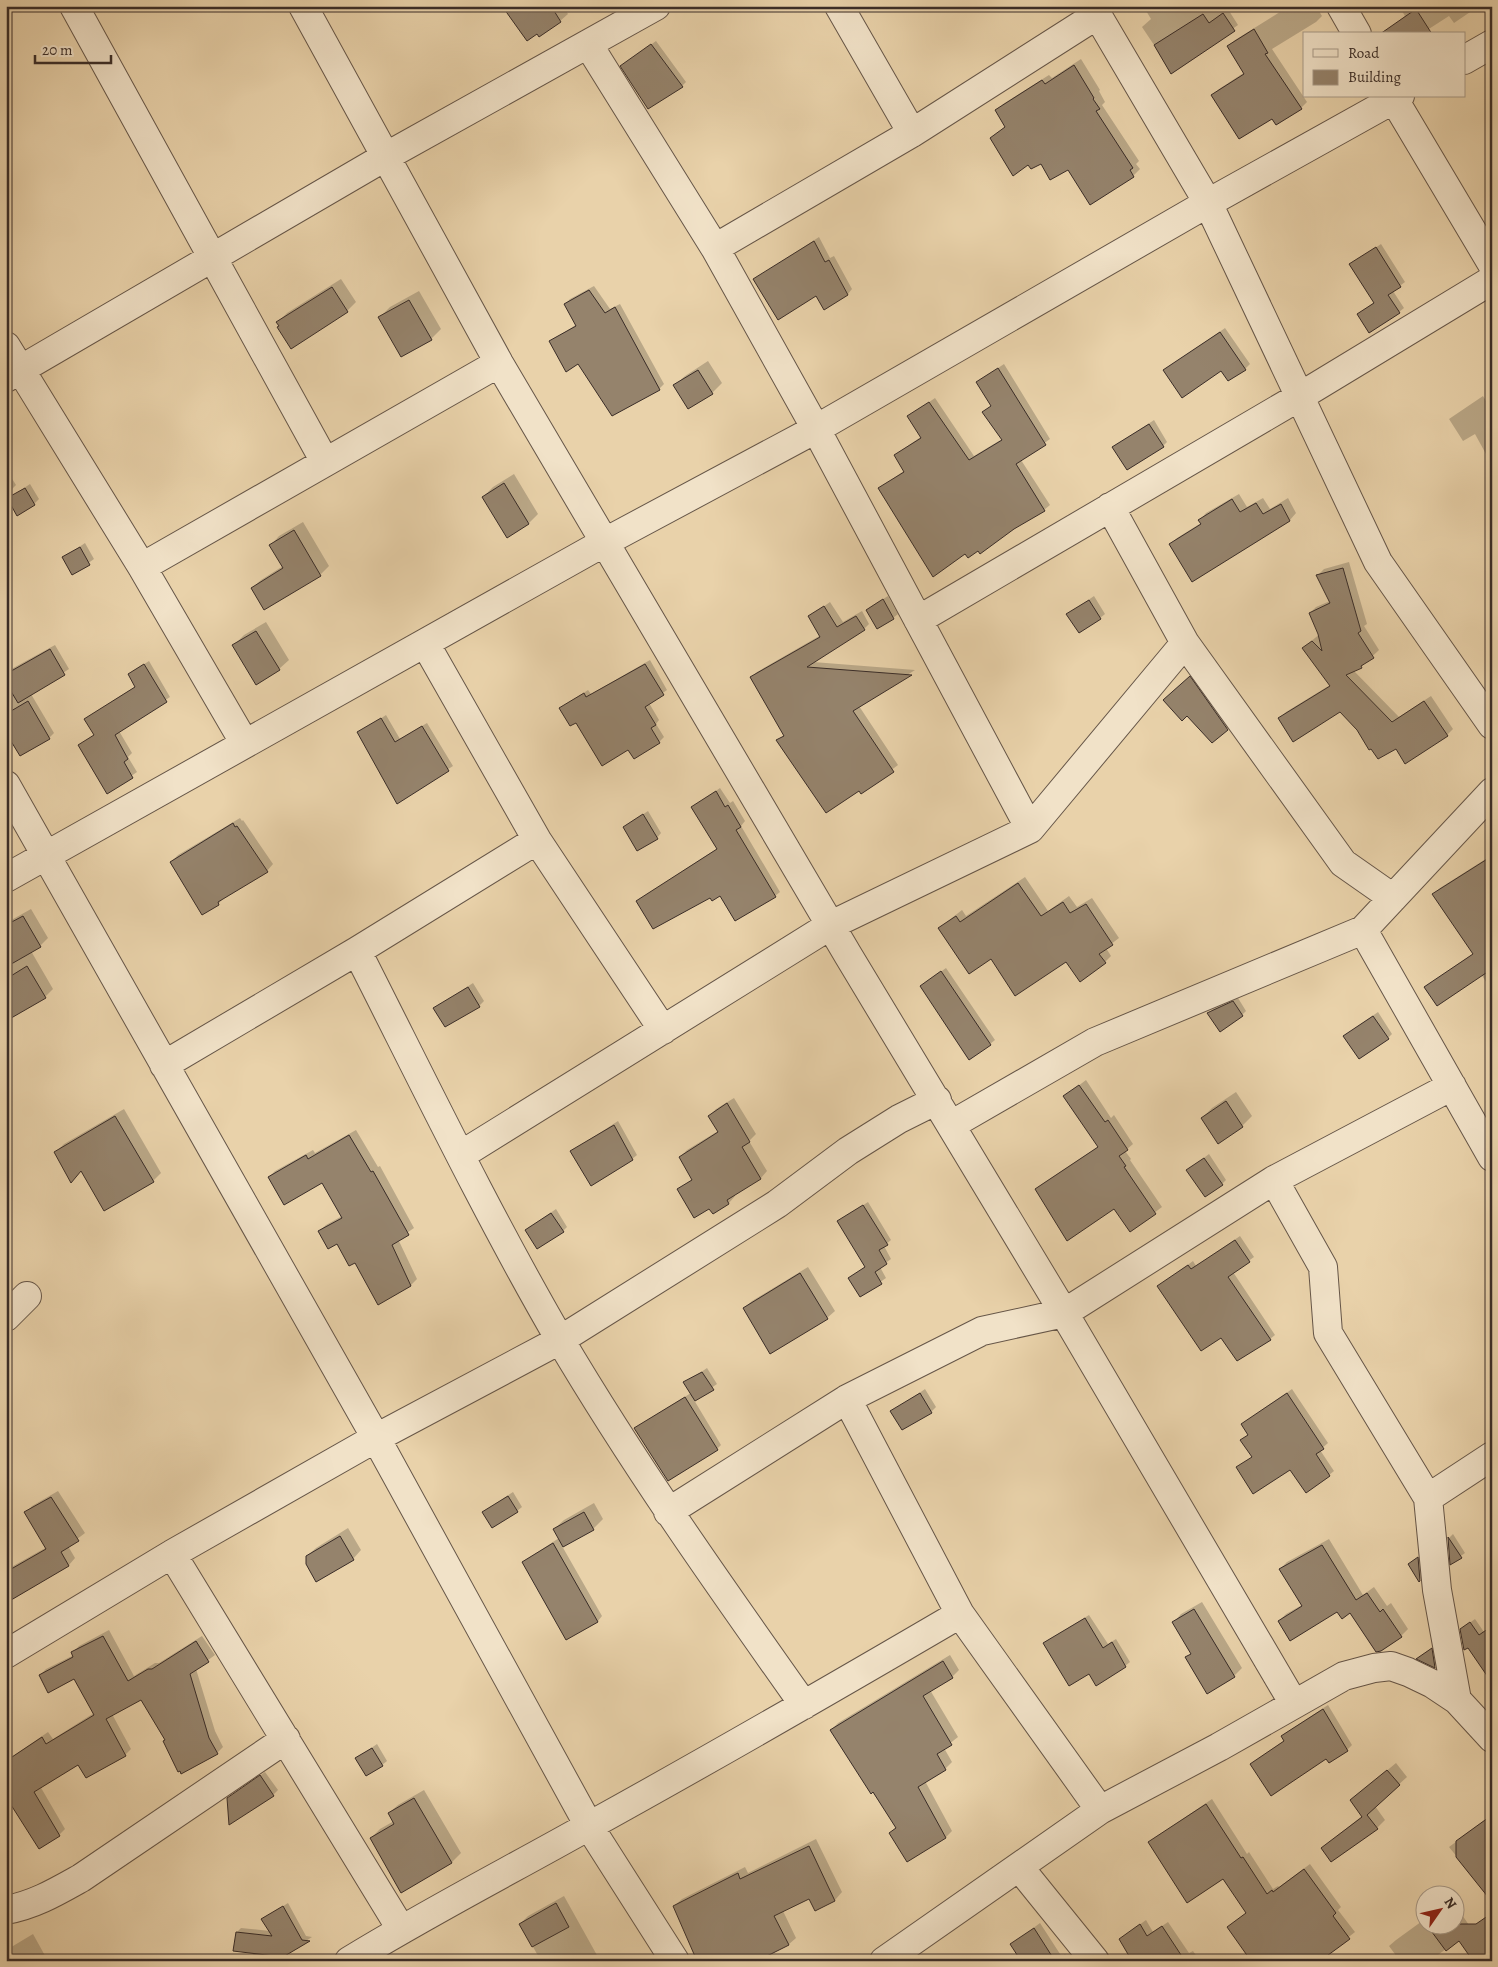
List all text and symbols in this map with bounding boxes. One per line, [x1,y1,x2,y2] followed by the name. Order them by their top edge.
[35,32,111,64] scale bar
[1303,32,1466,98] legend
[42,40,73,60] text: 20 m
[1348,43,1380,63] text: Road
[1348,67,1401,87] text: Building
[1416,1884,1466,1934] north arrow
[1440,1893,1461,1913] text: N

